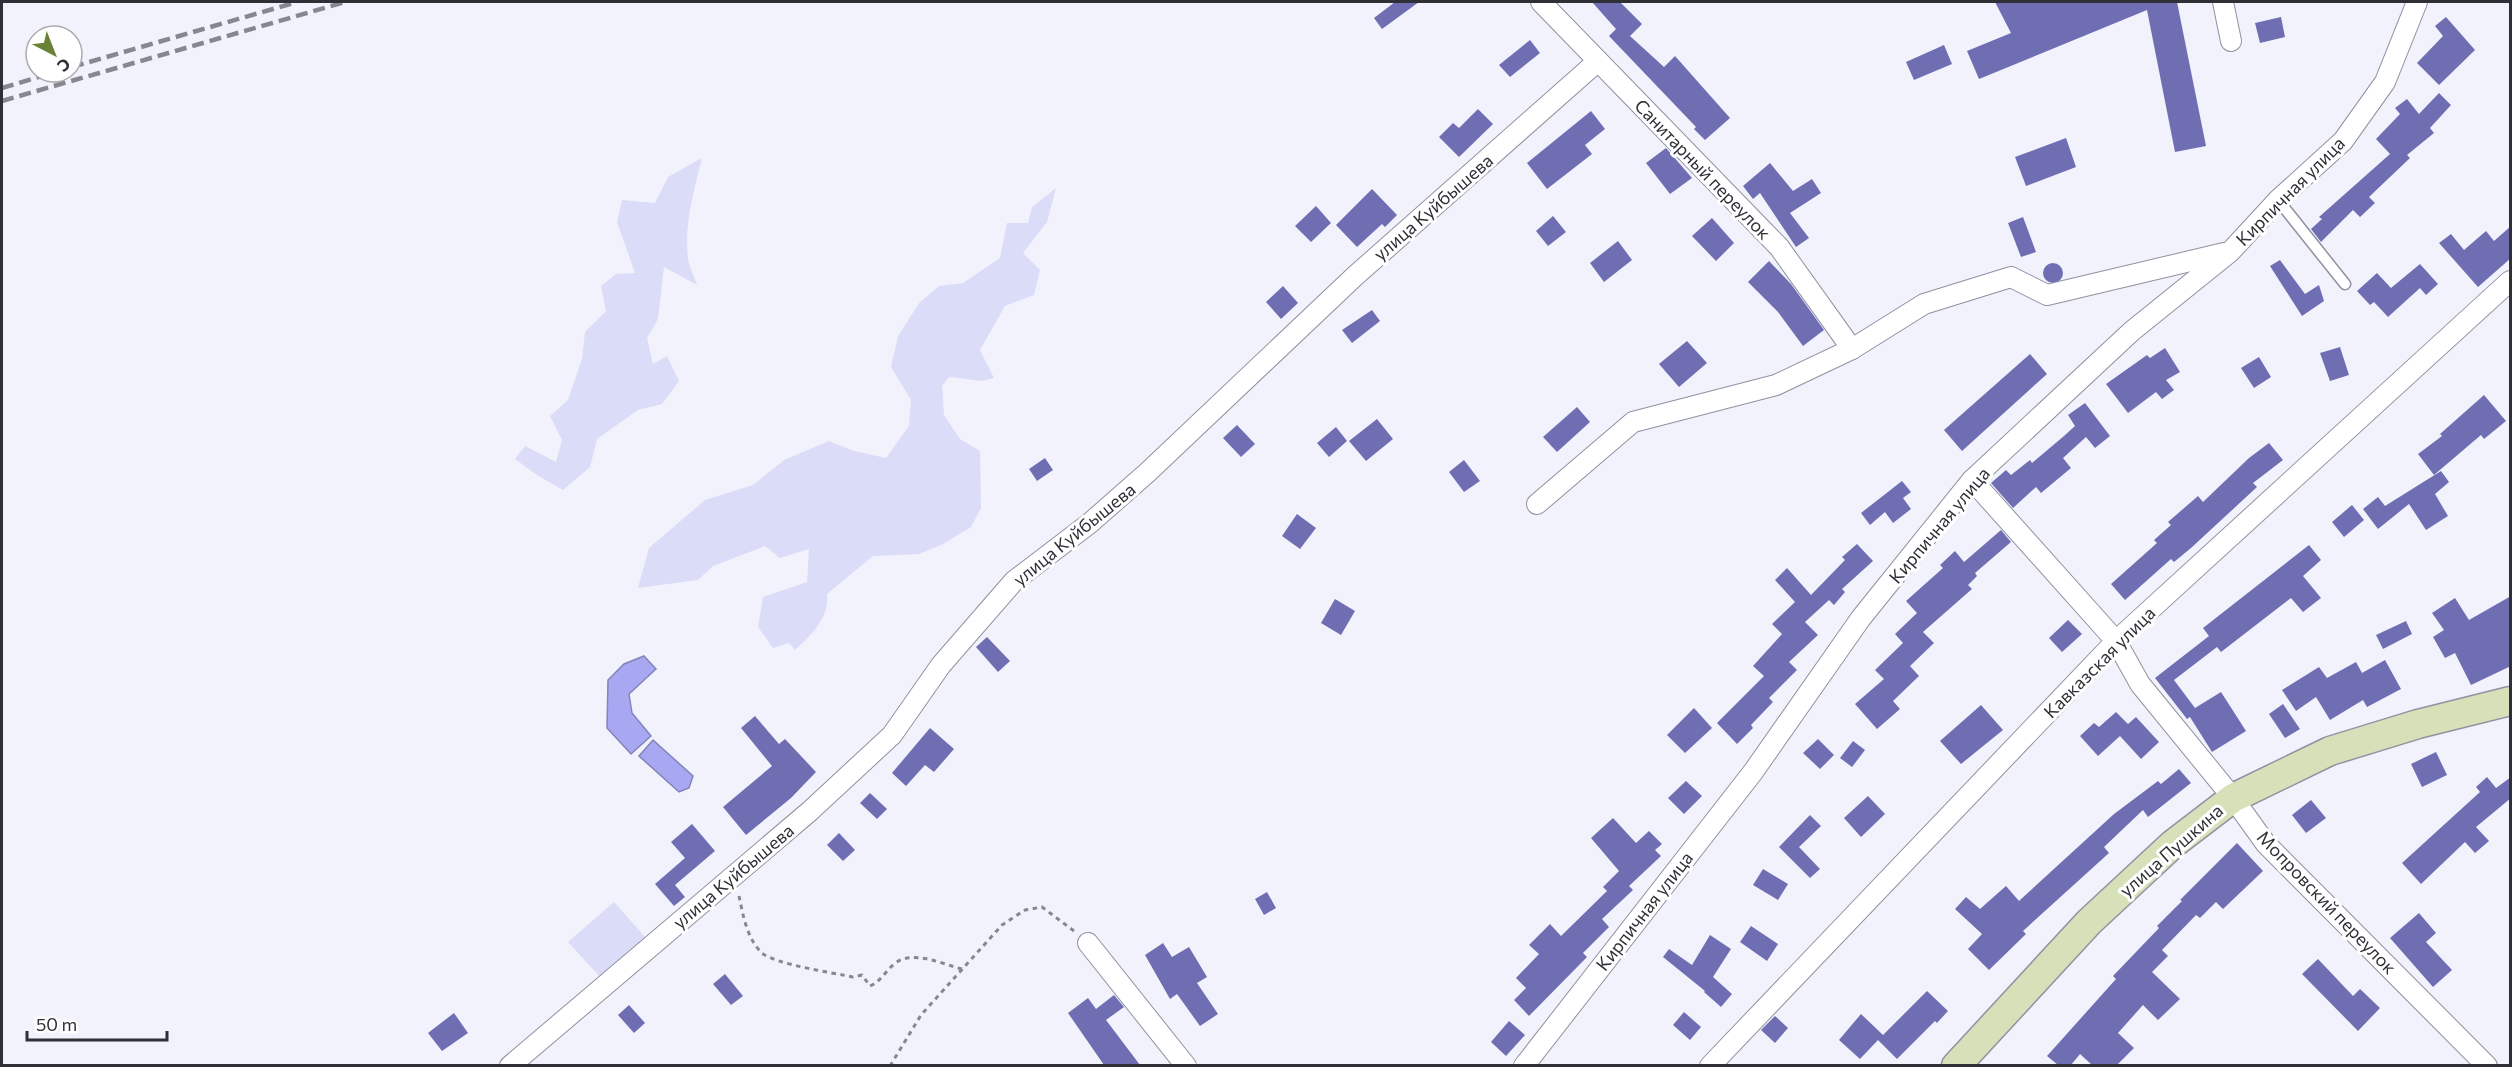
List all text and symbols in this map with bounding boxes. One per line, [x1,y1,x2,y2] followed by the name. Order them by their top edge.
[24,24,84,84] north arrow
[54,55,75,76] text: С
[1630,94,1776,244] street label: Санитарный переулок
[2231,132,2349,250] street label: Кирпичная улица
[1369,149,1497,265] street label: улица Куйбышева
[1884,462,1994,588] street label: Кирпичная улица
[1008,478,1140,590] street label: улица Куйбышева
[2039,602,2159,722] street label: Кавказская улица
[2115,799,2227,901] street label: улица Пушкина
[668,819,798,933] street label: улица Куйбышева
[2253,826,2401,978] street label: Мопровский переулок
[1591,847,1697,975] street label: Кирпичная улица
[27,1004,166,1042] scale bar
[36,1013,77,1035] text: 50 m

